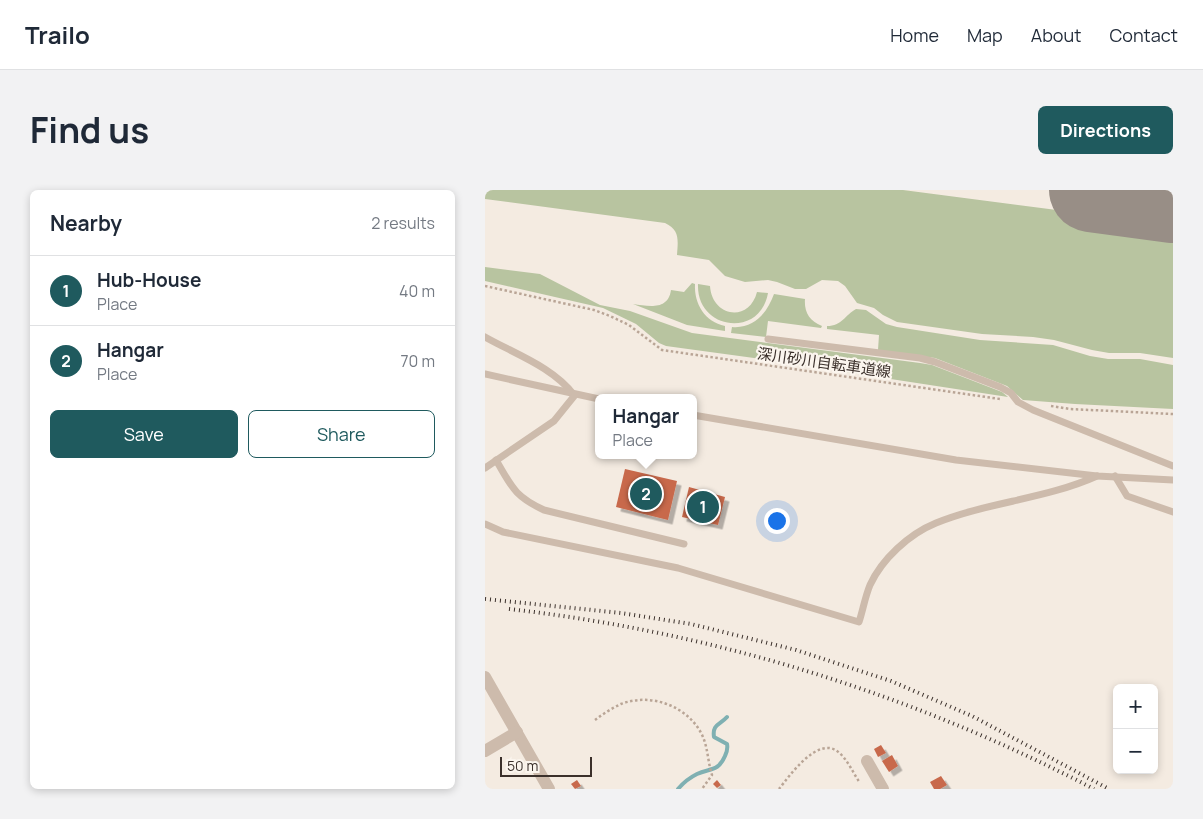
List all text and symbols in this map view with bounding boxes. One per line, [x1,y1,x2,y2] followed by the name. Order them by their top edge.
[25,18,90,51] text: Trailo
[890,23,939,47] text: Home
[967,23,1003,47] text: Map
[1031,23,1081,47] text: About
[1109,23,1178,47] text: Contact
[30,106,149,154] text: Find us
[1038,106,1173,154] button: Directions
[50,209,122,237] text: Nearby
[371,212,435,234] text: 2 results
[97,267,201,293] text: Hub-House
[62,280,70,302] text: 1
[399,280,435,302] text: 40 m
[97,293,137,315] text: Place
[97,337,164,363] text: Hangar
[756,343,892,382] street label: 深川砂川自転車道線
[61,350,71,372] text: 2
[400,350,435,372] text: 70 m
[97,363,137,385] text: Place
[595,394,697,459] popup
[613,403,679,429] text: Hangar
[50,410,238,458] button: Save
[248,410,435,458] button: Share
[613,429,653,451] text: Place
[630,475,662,513] pin: 2
[687,488,719,526] pin: 1
[764,508,790,534] your location
[1113,684,1158,774] map controls
[1113,684,1158,729] button: +
[1113,729,1158,774] button: −
[500,754,593,777] scale bar
[507,756,538,775] text: 50 m

